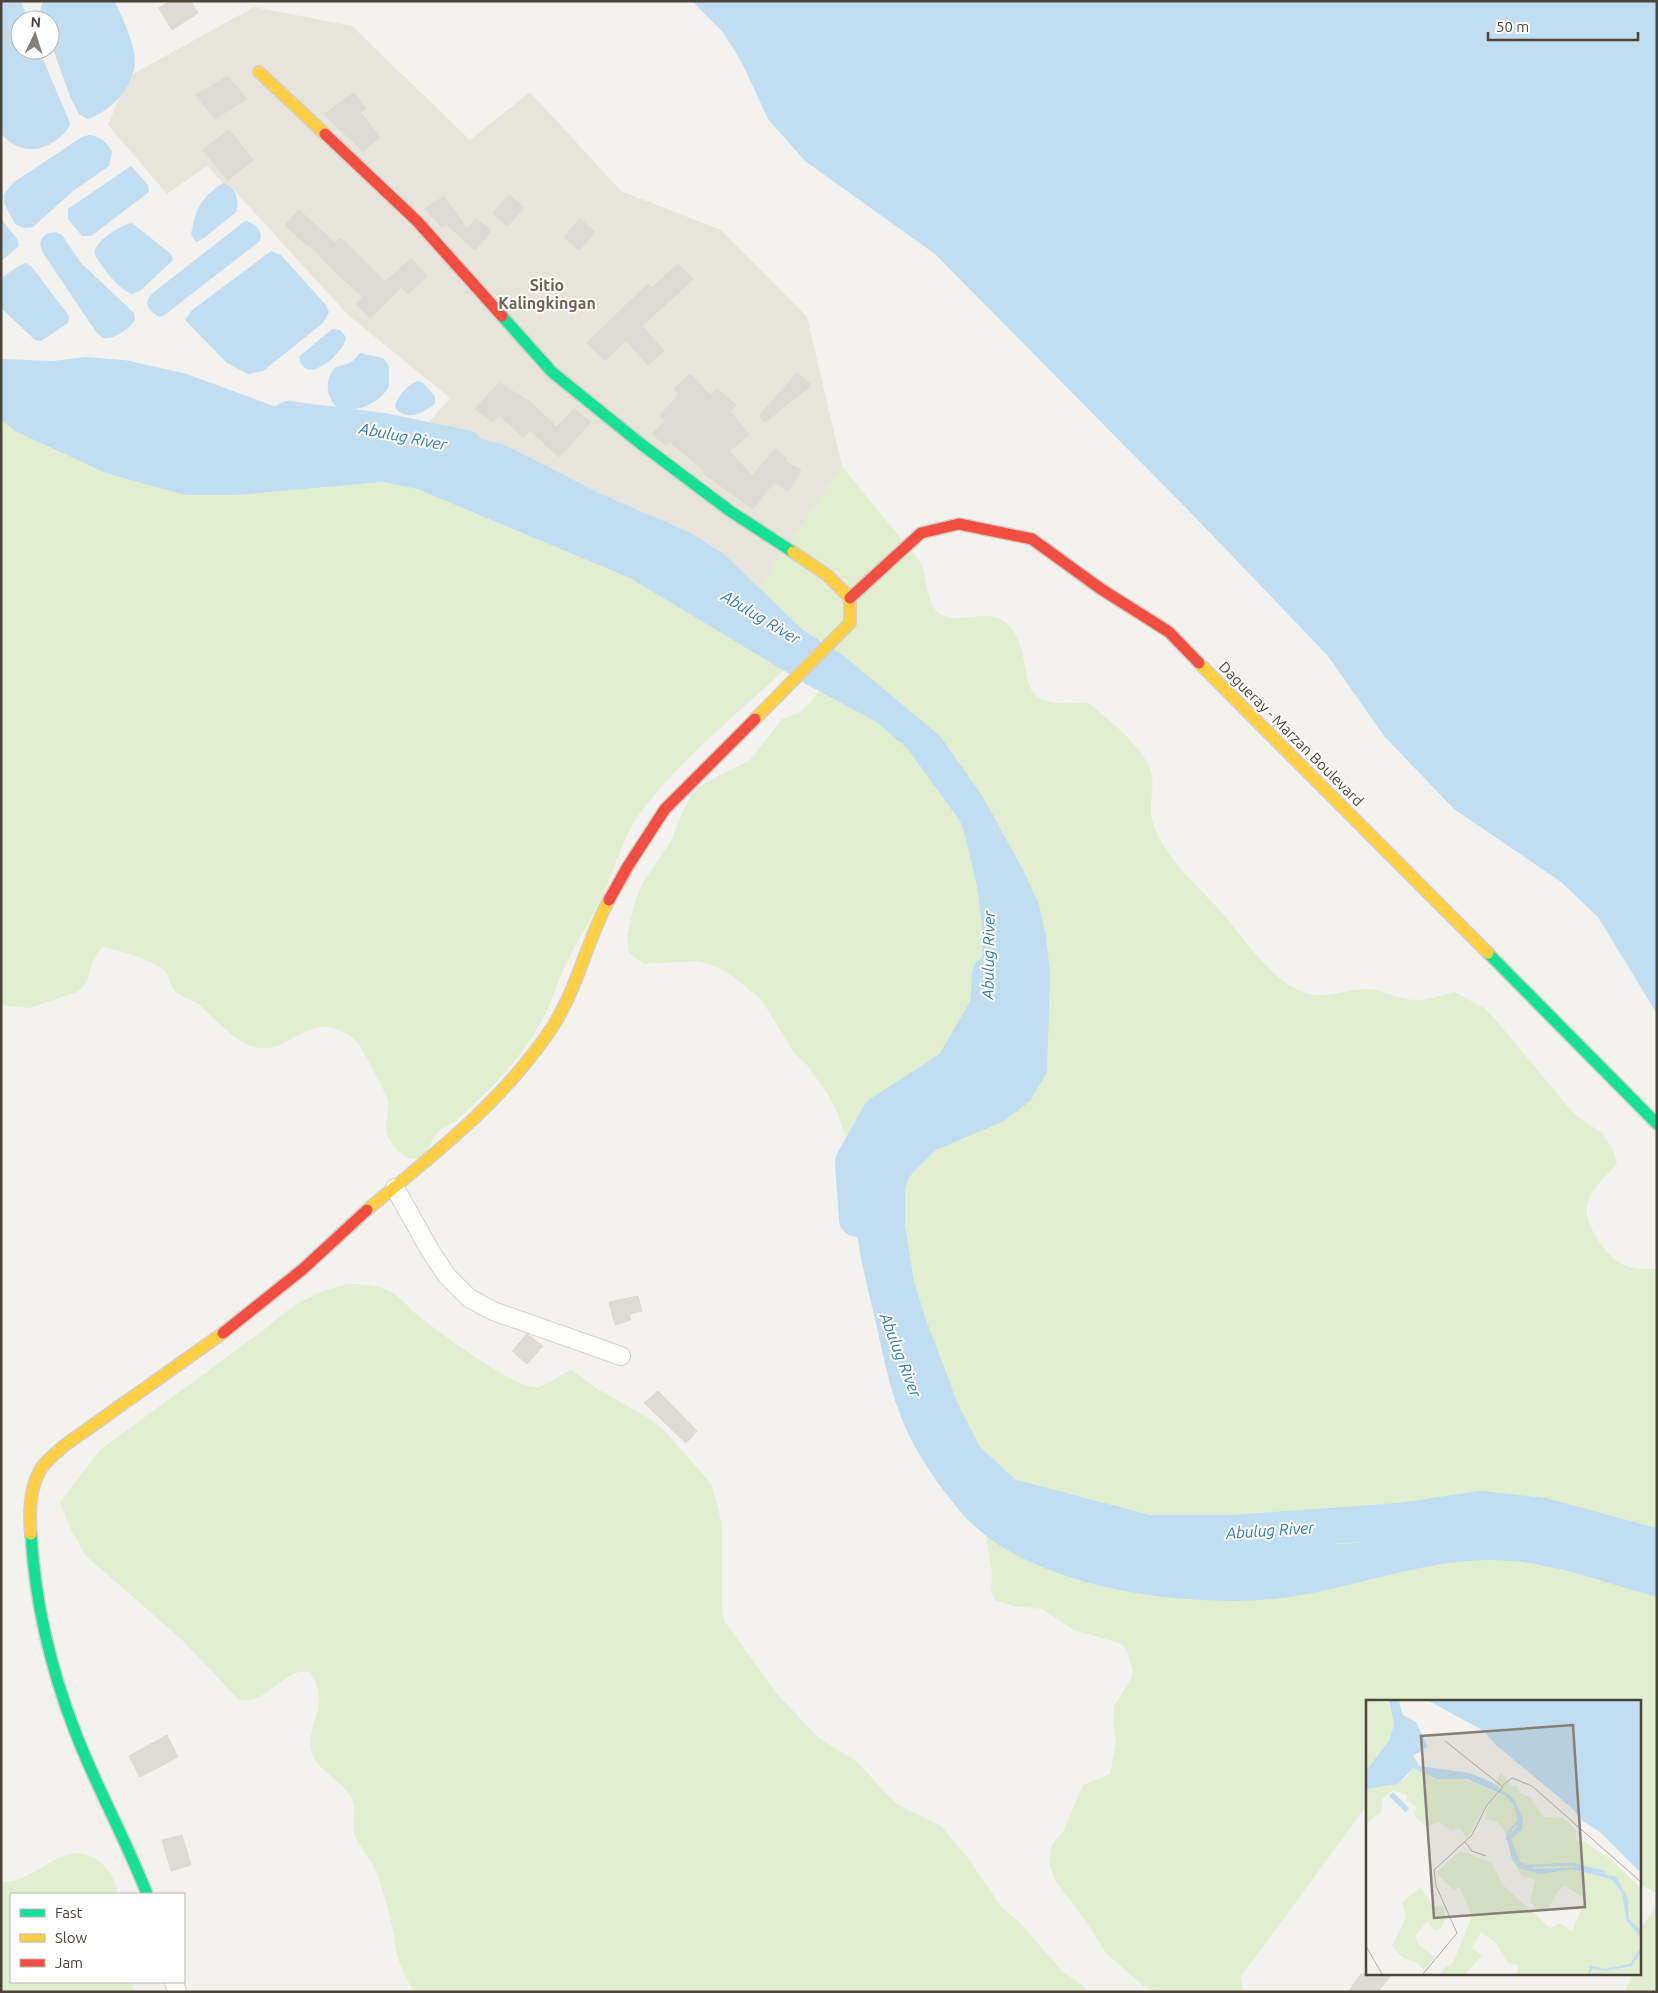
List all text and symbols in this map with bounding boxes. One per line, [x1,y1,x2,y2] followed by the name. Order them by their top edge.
[10,10,60,60] north arrow
[1488,10,1638,42] scale bar
[30,14,42,30] text: N
[1496,18,1529,35] text: 50 m
[498,276,596,312] district label: Sitio Kalingkingan
[357,419,449,453] water label: Abulug River
[717,586,804,648] water label: Abulug River
[1216,658,1367,809] street label: Dagueray - Marzan Boulevard
[978,910,998,1001] water label: Abulug River
[876,1309,926,1400] water label: Abulug River
[1224,1518,1316,1542] water label: Abulug River
[1366,1700,1640,1976] inset map
[10,1893,185,1983] legend
[55,1904,83,1921] text: Fast
[55,1929,88,1946] text: Slow
[55,1954,83,1971] text: Jam

